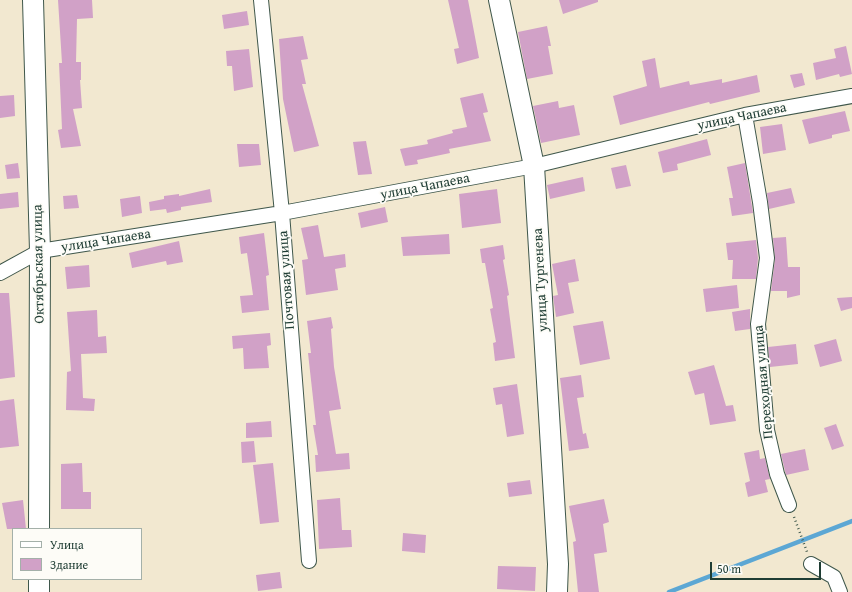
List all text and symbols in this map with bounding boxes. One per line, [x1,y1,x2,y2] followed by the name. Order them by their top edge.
[696,99,788,135] street label: улица Чапаева
[379,170,471,204] street label: улица Чапаева
[30,204,48,324] street label: Октябрьская улица
[60,226,152,256] street label: улица Чапаева
[530,228,552,332] street label: улица Тургенева
[275,230,299,330] street label: Почтовая улица
[751,324,777,440] street label: Переходная улица
[12,528,142,580] legend
[50,536,84,553] text: Улица
[712,554,823,580] scale bar
[50,556,88,573] text: Здание
[717,560,741,577] text: 50 m

